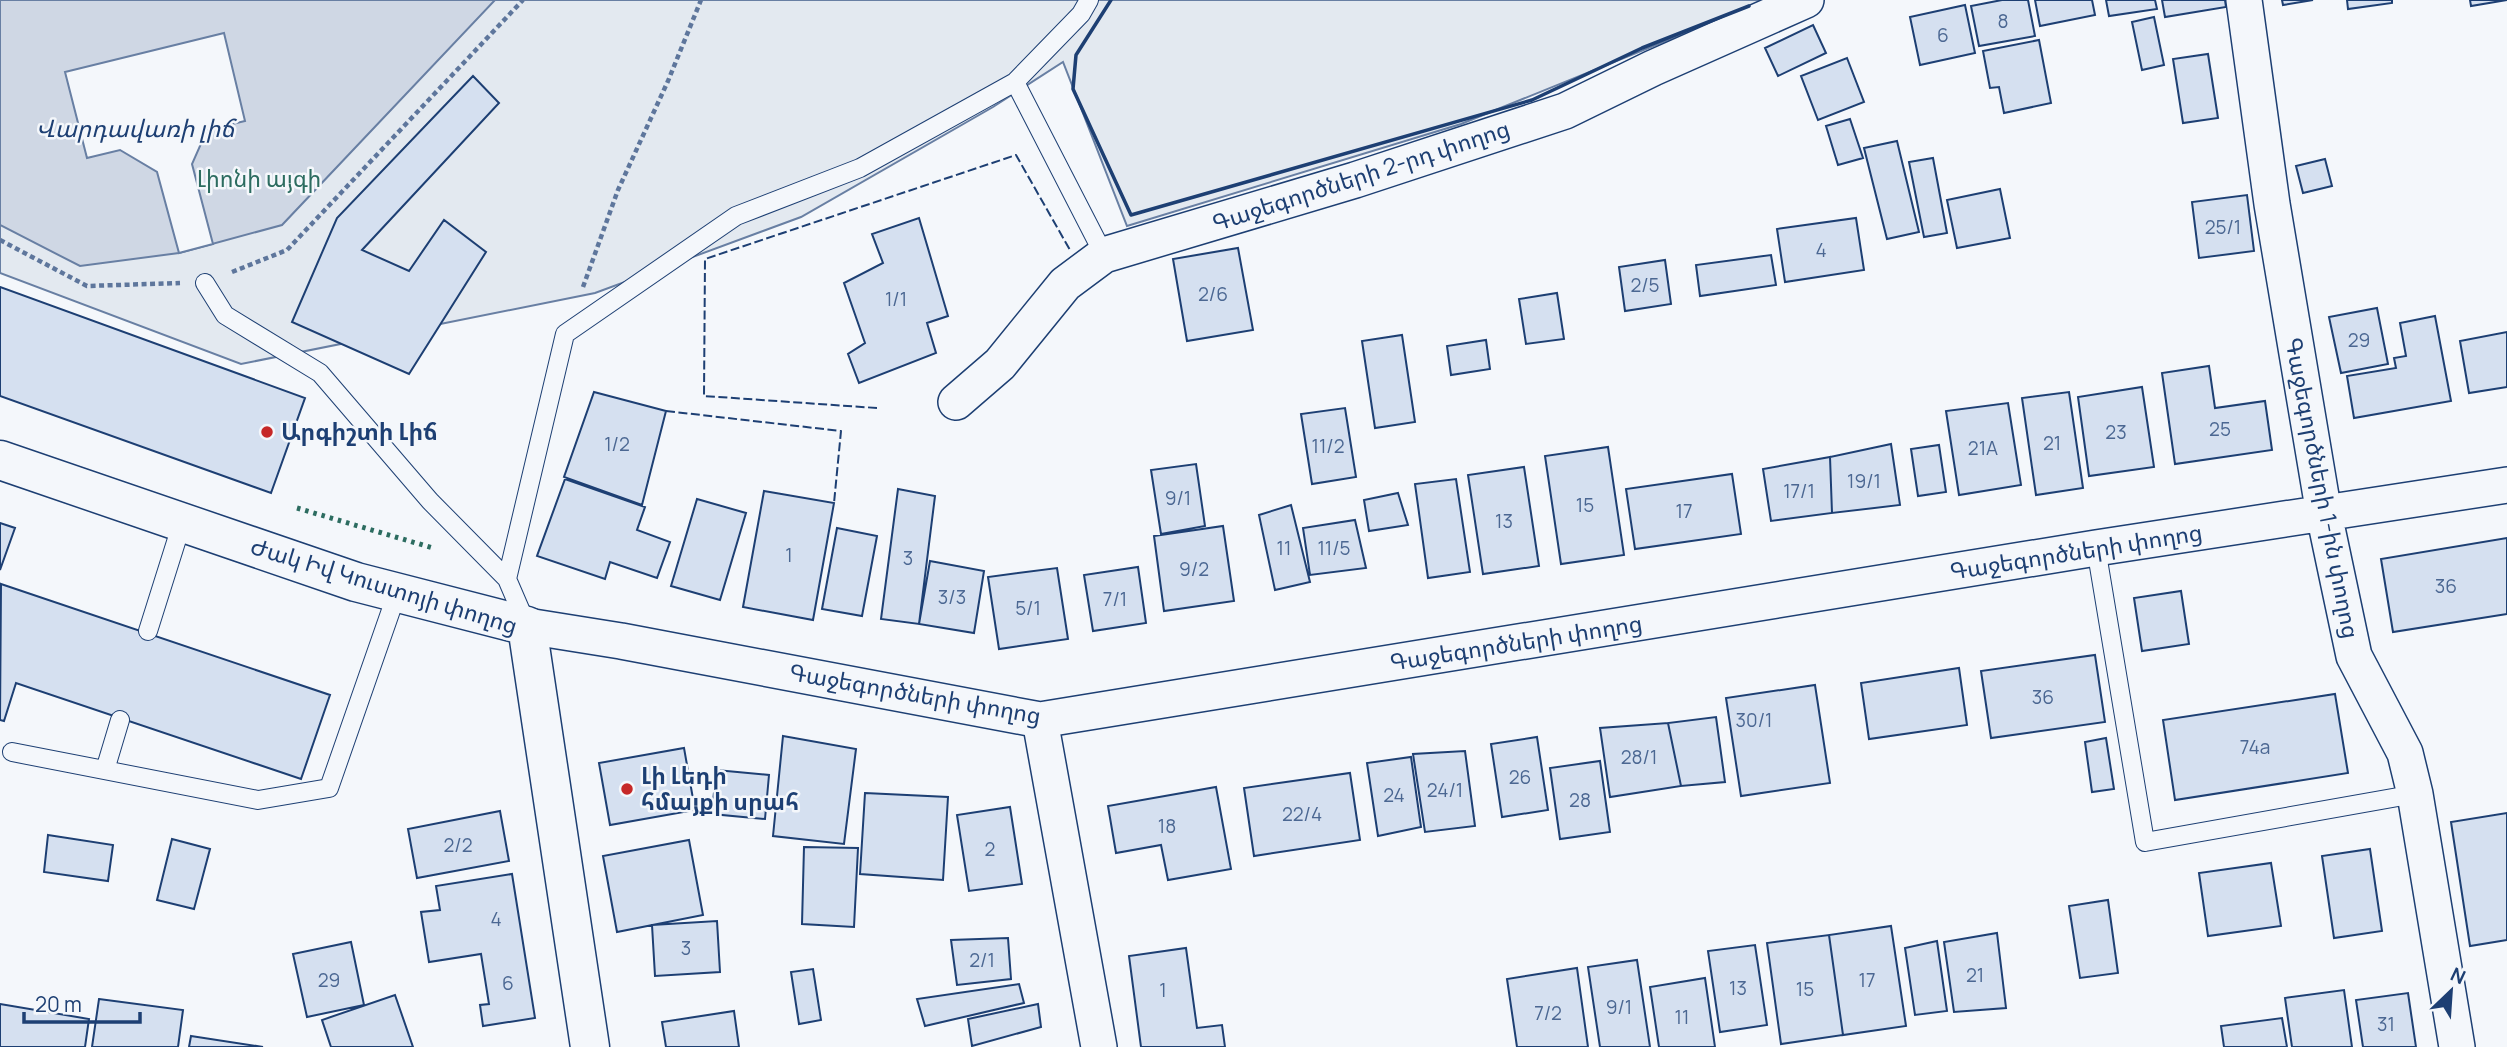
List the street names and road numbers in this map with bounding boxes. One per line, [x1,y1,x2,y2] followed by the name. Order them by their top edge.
[1208,112,1514,238] street label: Գաջեգործների 2-րդ փողոց
[2278,335,2368,641] street label: Գաջեգործների 1-ին փողոց
[1947,515,2204,587] street label: Գաջեգործների փողոց
[247,529,522,641] street label: Ժակ Իվ Կուստոյի փողոց
[1387,606,1644,678] street label: Գաջեգործների փողոց
[787,655,1044,731] street label: Գաջեգործների փողոց

